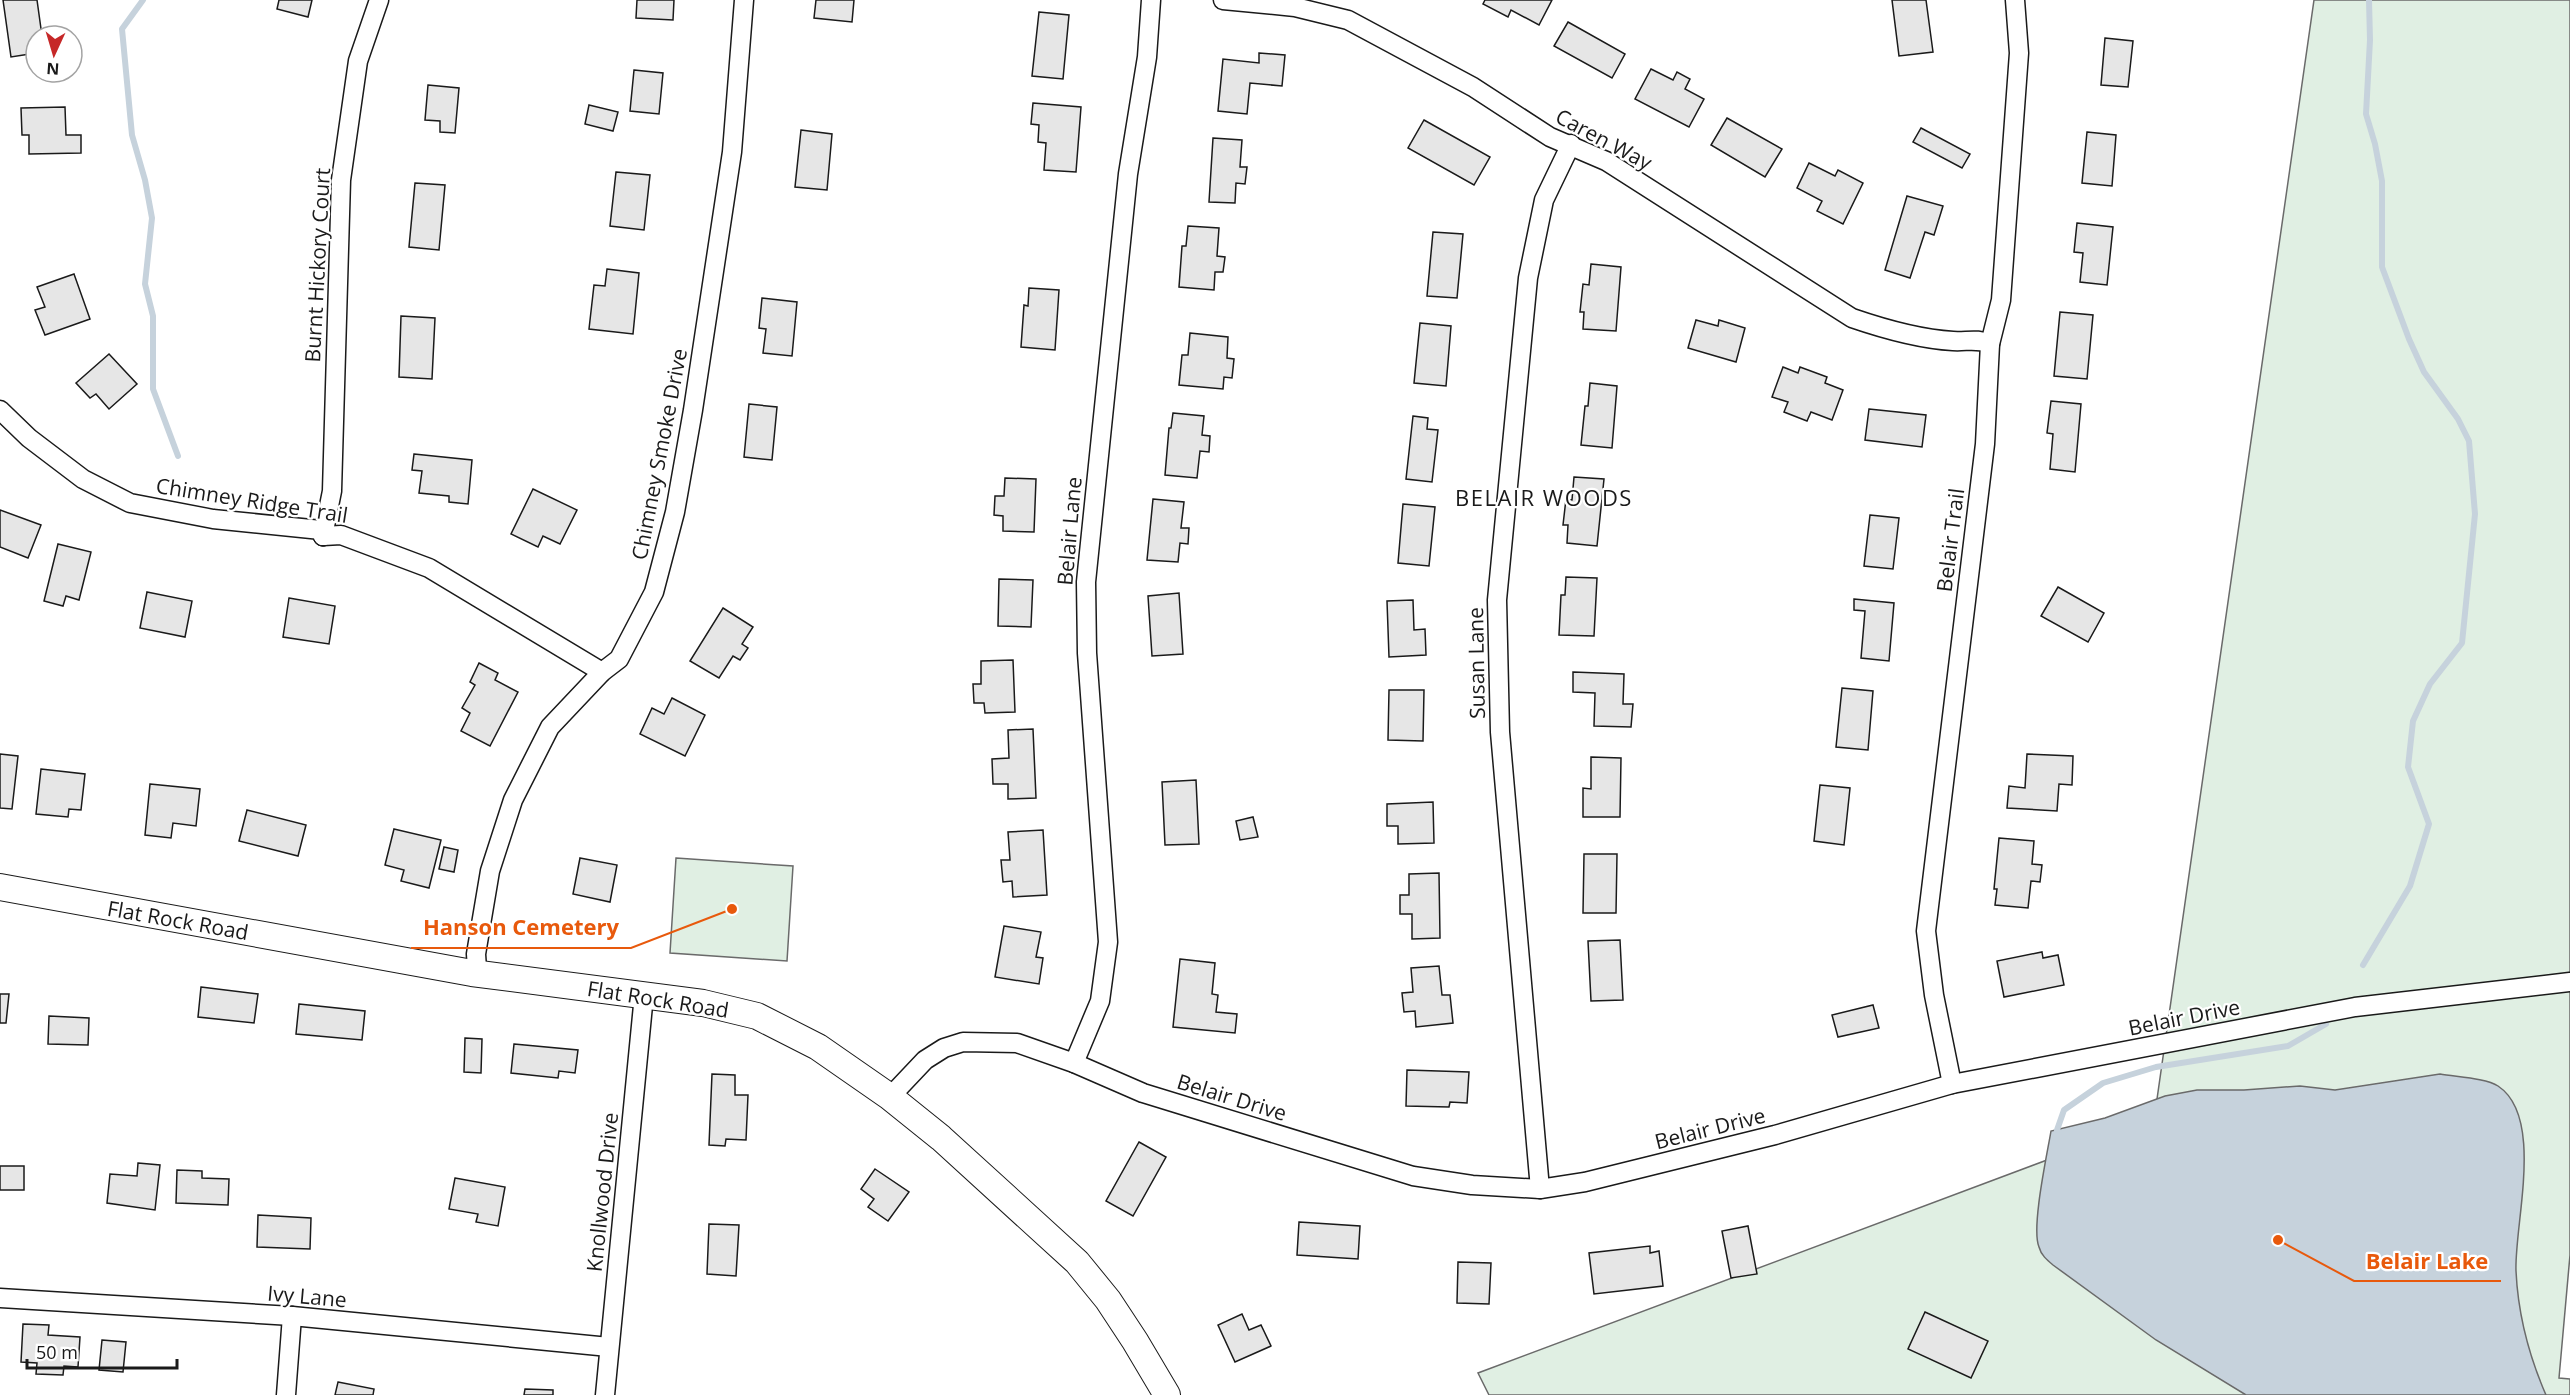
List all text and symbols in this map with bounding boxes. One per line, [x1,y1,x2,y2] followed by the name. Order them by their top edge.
[24,24,84,84] north arrow
[46,58,60,80] text: N
[1551,102,1657,176] street label: Caren Way
[298,167,336,363] street label: Burnt Hickory Court
[625,346,693,562] street label: Chimney Smoke Drive
[154,471,350,529] street label: Chimney Ridge Trail
[1050,476,1088,586] street label: Belair Lane
[1455,482,1633,512] district label: BELAIR WOODS
[1930,487,1970,593] street label: Belair Trail
[1461,607,1491,719] street label: Susan Lane
[105,894,251,946] street label: Flat Rock Road
[411,908,631,948] callout: Hanson Cemetery
[423,911,619,941] text: Hanson Cemetery
[585,974,731,1024] street label: Flat Rock Road
[2126,992,2242,1042] street label: Belair Drive
[1174,1067,1290,1127] street label: Belair Drive
[1652,1101,1768,1155] street label: Belair Drive
[580,1111,624,1273] street label: Knollwood Drive
[2354,1241,2501,1281] callout: Belair Lake
[2366,1245,2488,1275] text: Belair Lake
[266,1279,348,1313] street label: Ivy Lane
[27,1332,177,1370] scale bar
[36,1340,78,1364] text: 50 m

